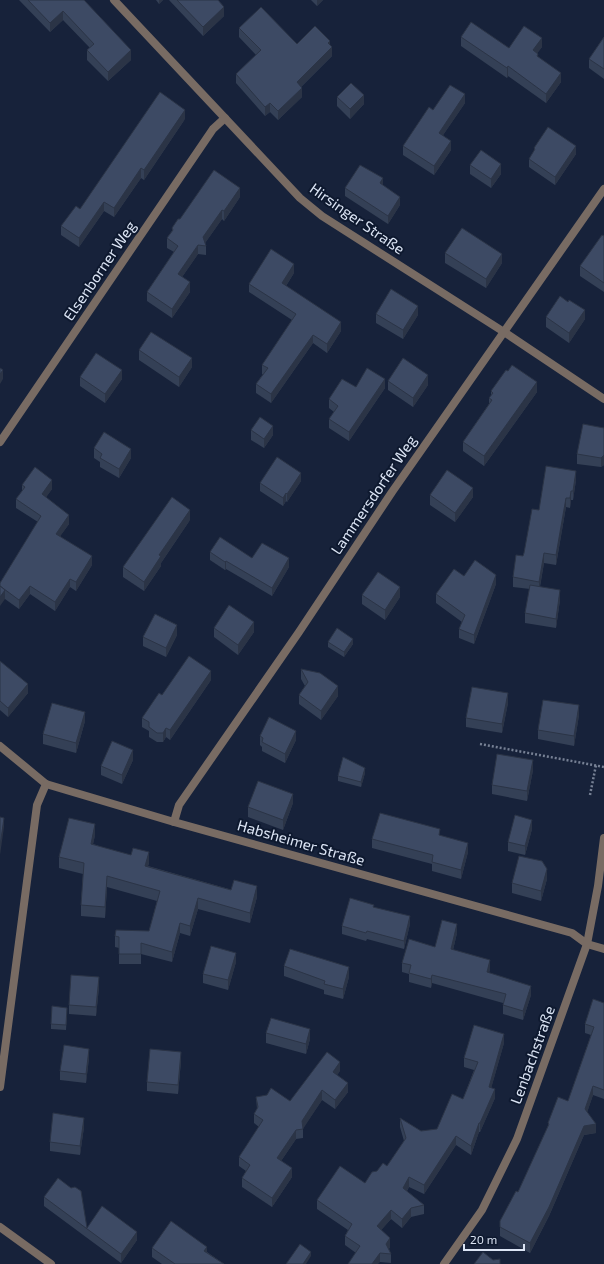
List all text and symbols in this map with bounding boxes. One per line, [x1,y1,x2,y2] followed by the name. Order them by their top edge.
[307,179,408,258] street label: Hirsinger Straße
[59,217,140,324] street label: Elsenborner Weg
[327,431,420,557] street label: Lammersdorfer Weg
[236,815,367,869] street label: Habsheimer Straße
[506,1003,558,1106] street label: Lenbachstraße
[464,1226,524,1252] scale bar
[470,1232,497,1246] text: 20 m

